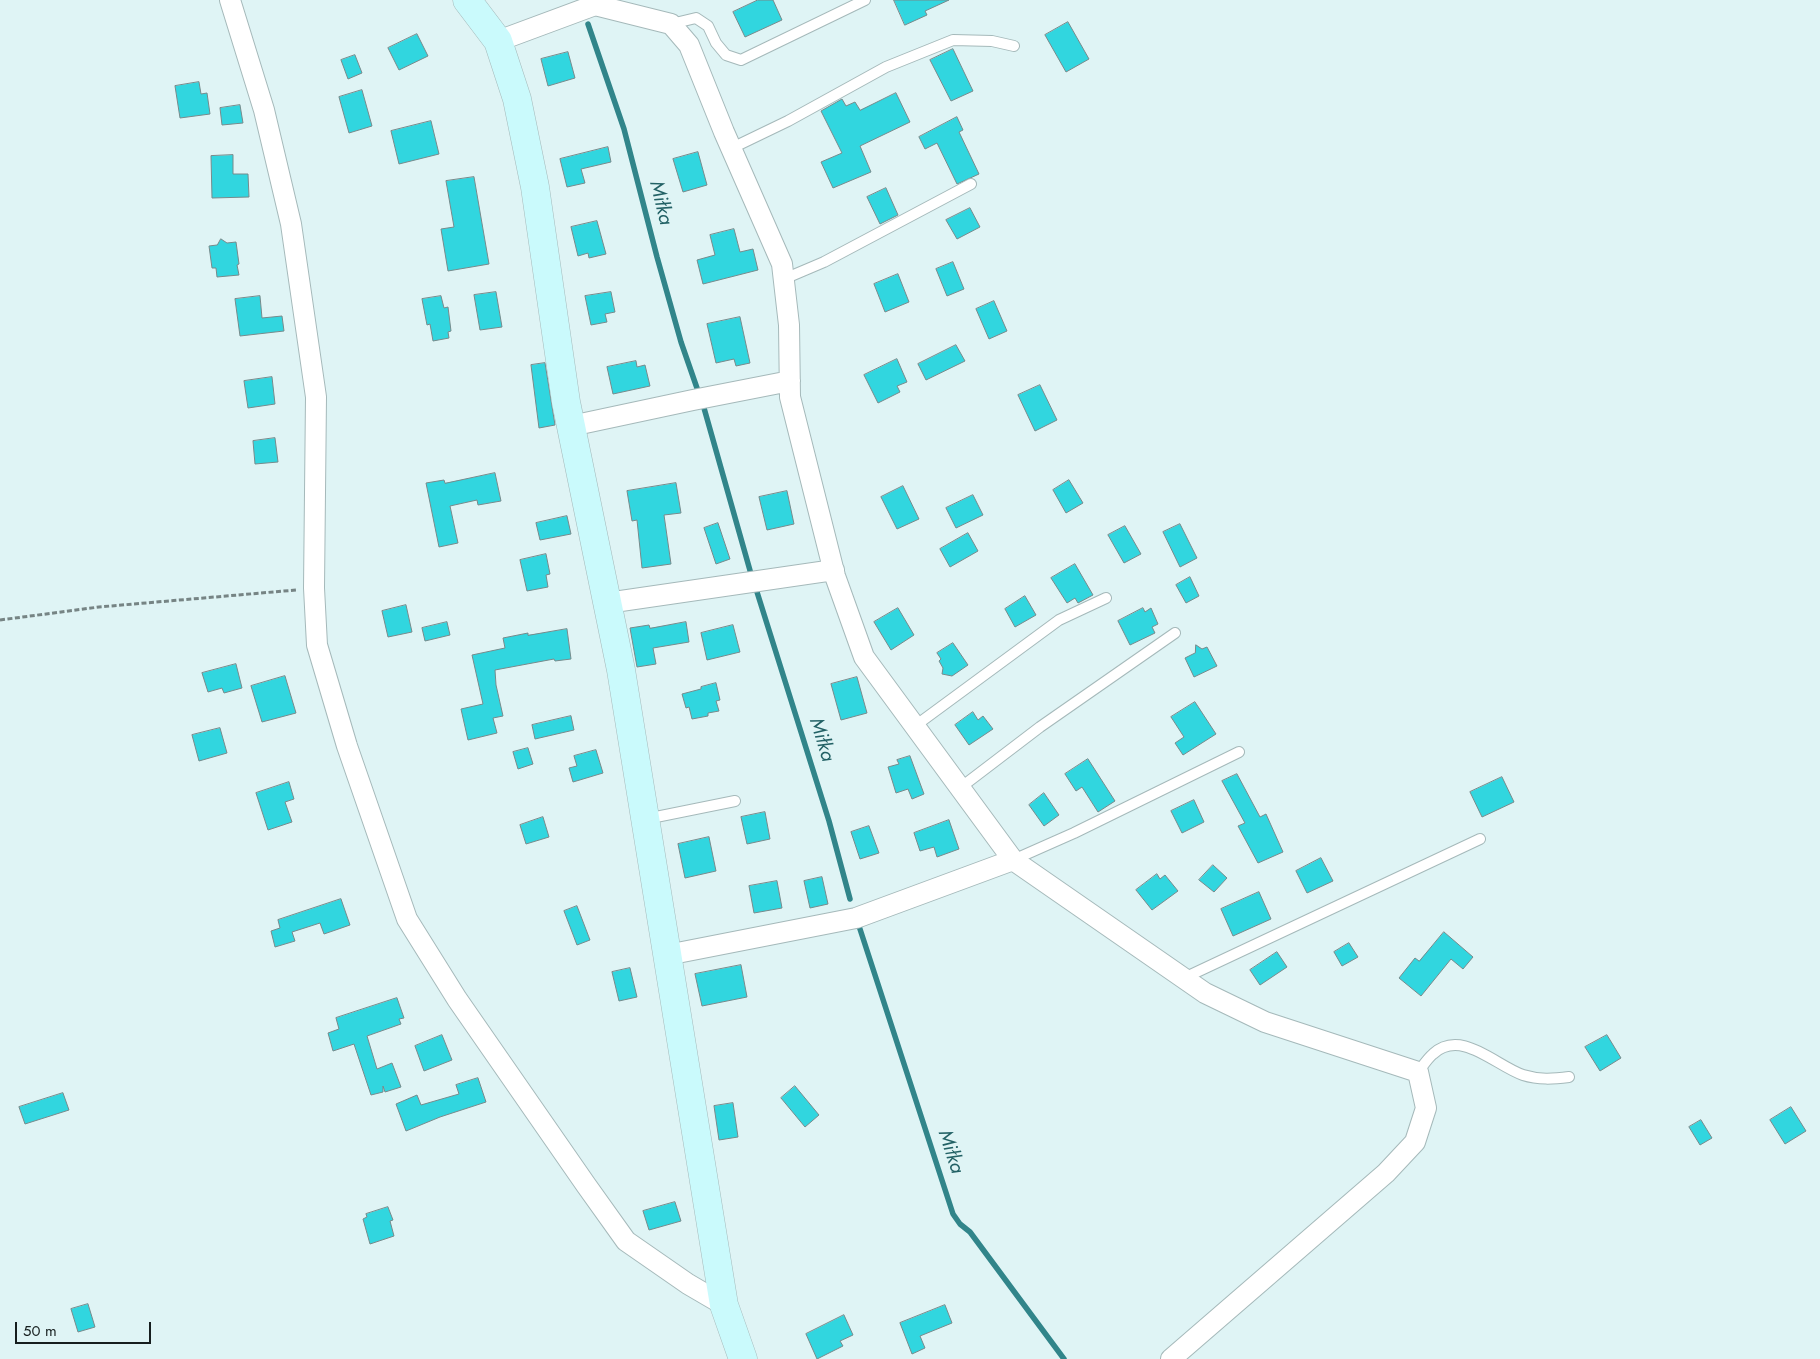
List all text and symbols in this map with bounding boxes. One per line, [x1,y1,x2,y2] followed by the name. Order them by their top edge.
[643,178,677,228] water label: Miłka
[803,715,839,765] water label: Miłka
[932,1127,968,1177] water label: Miłka
[18,1312,154,1344] scale bar
[23,1320,57,1342] text: 50 m

